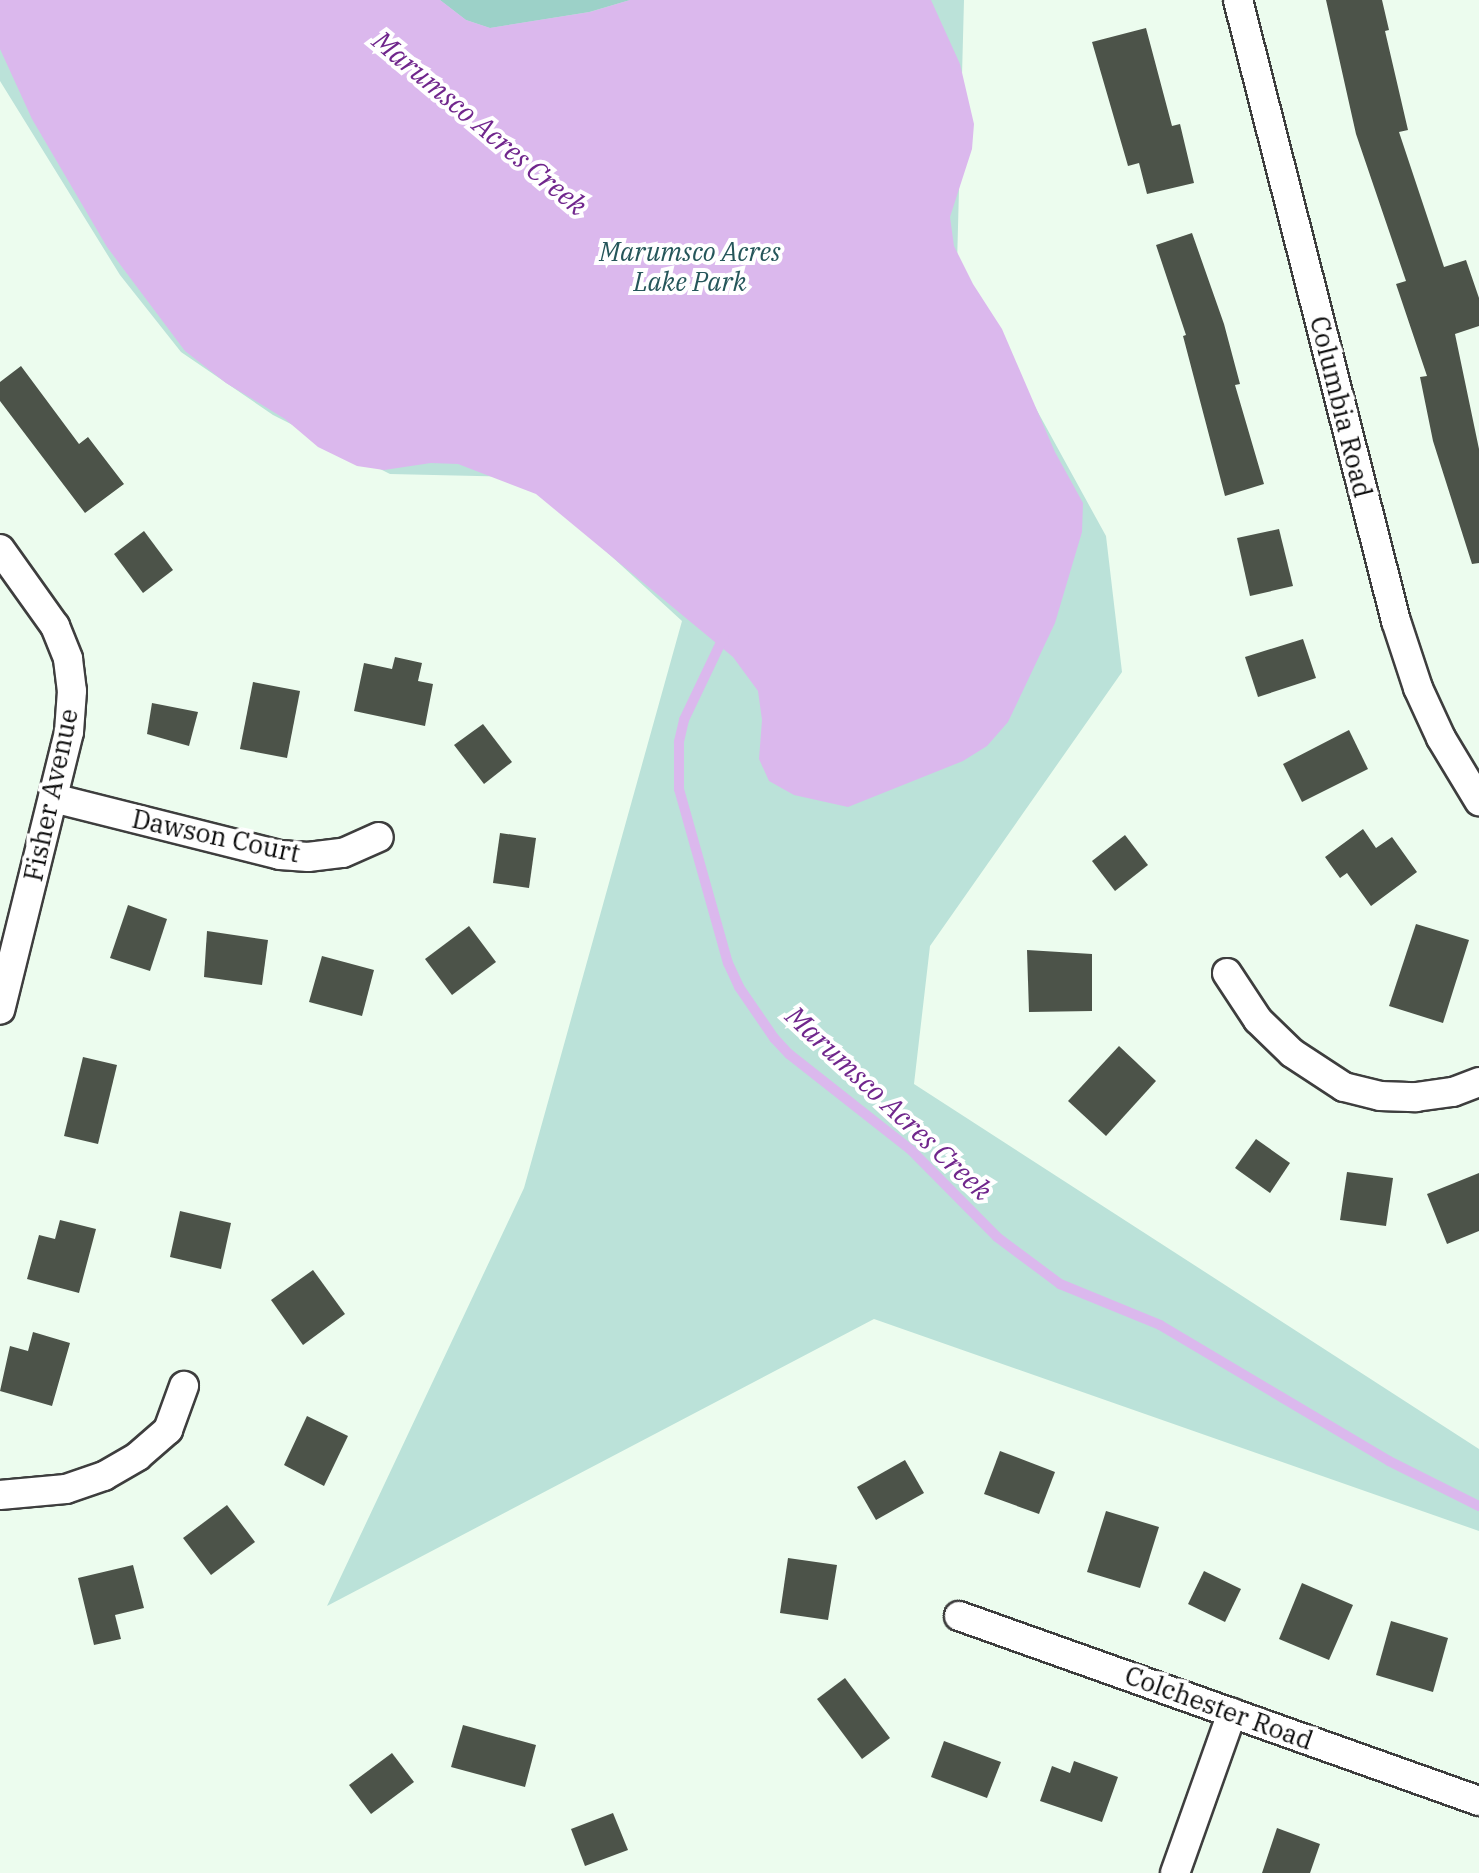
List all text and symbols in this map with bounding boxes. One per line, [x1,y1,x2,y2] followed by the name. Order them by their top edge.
[366,24,594,222] water label: Marumsco Acres Creek
[599,236,781,298] park label: Marumsco Acres Lake Park
[1303,313,1379,501] street label: Columbia Road
[17,706,85,884] street label: Fisher Avenue
[129,803,303,869] street label: Dawson Court
[779,999,999,1207] water label: Marumsco Acres Creek
[1121,1660,1317,1756] street label: Colchester Road

